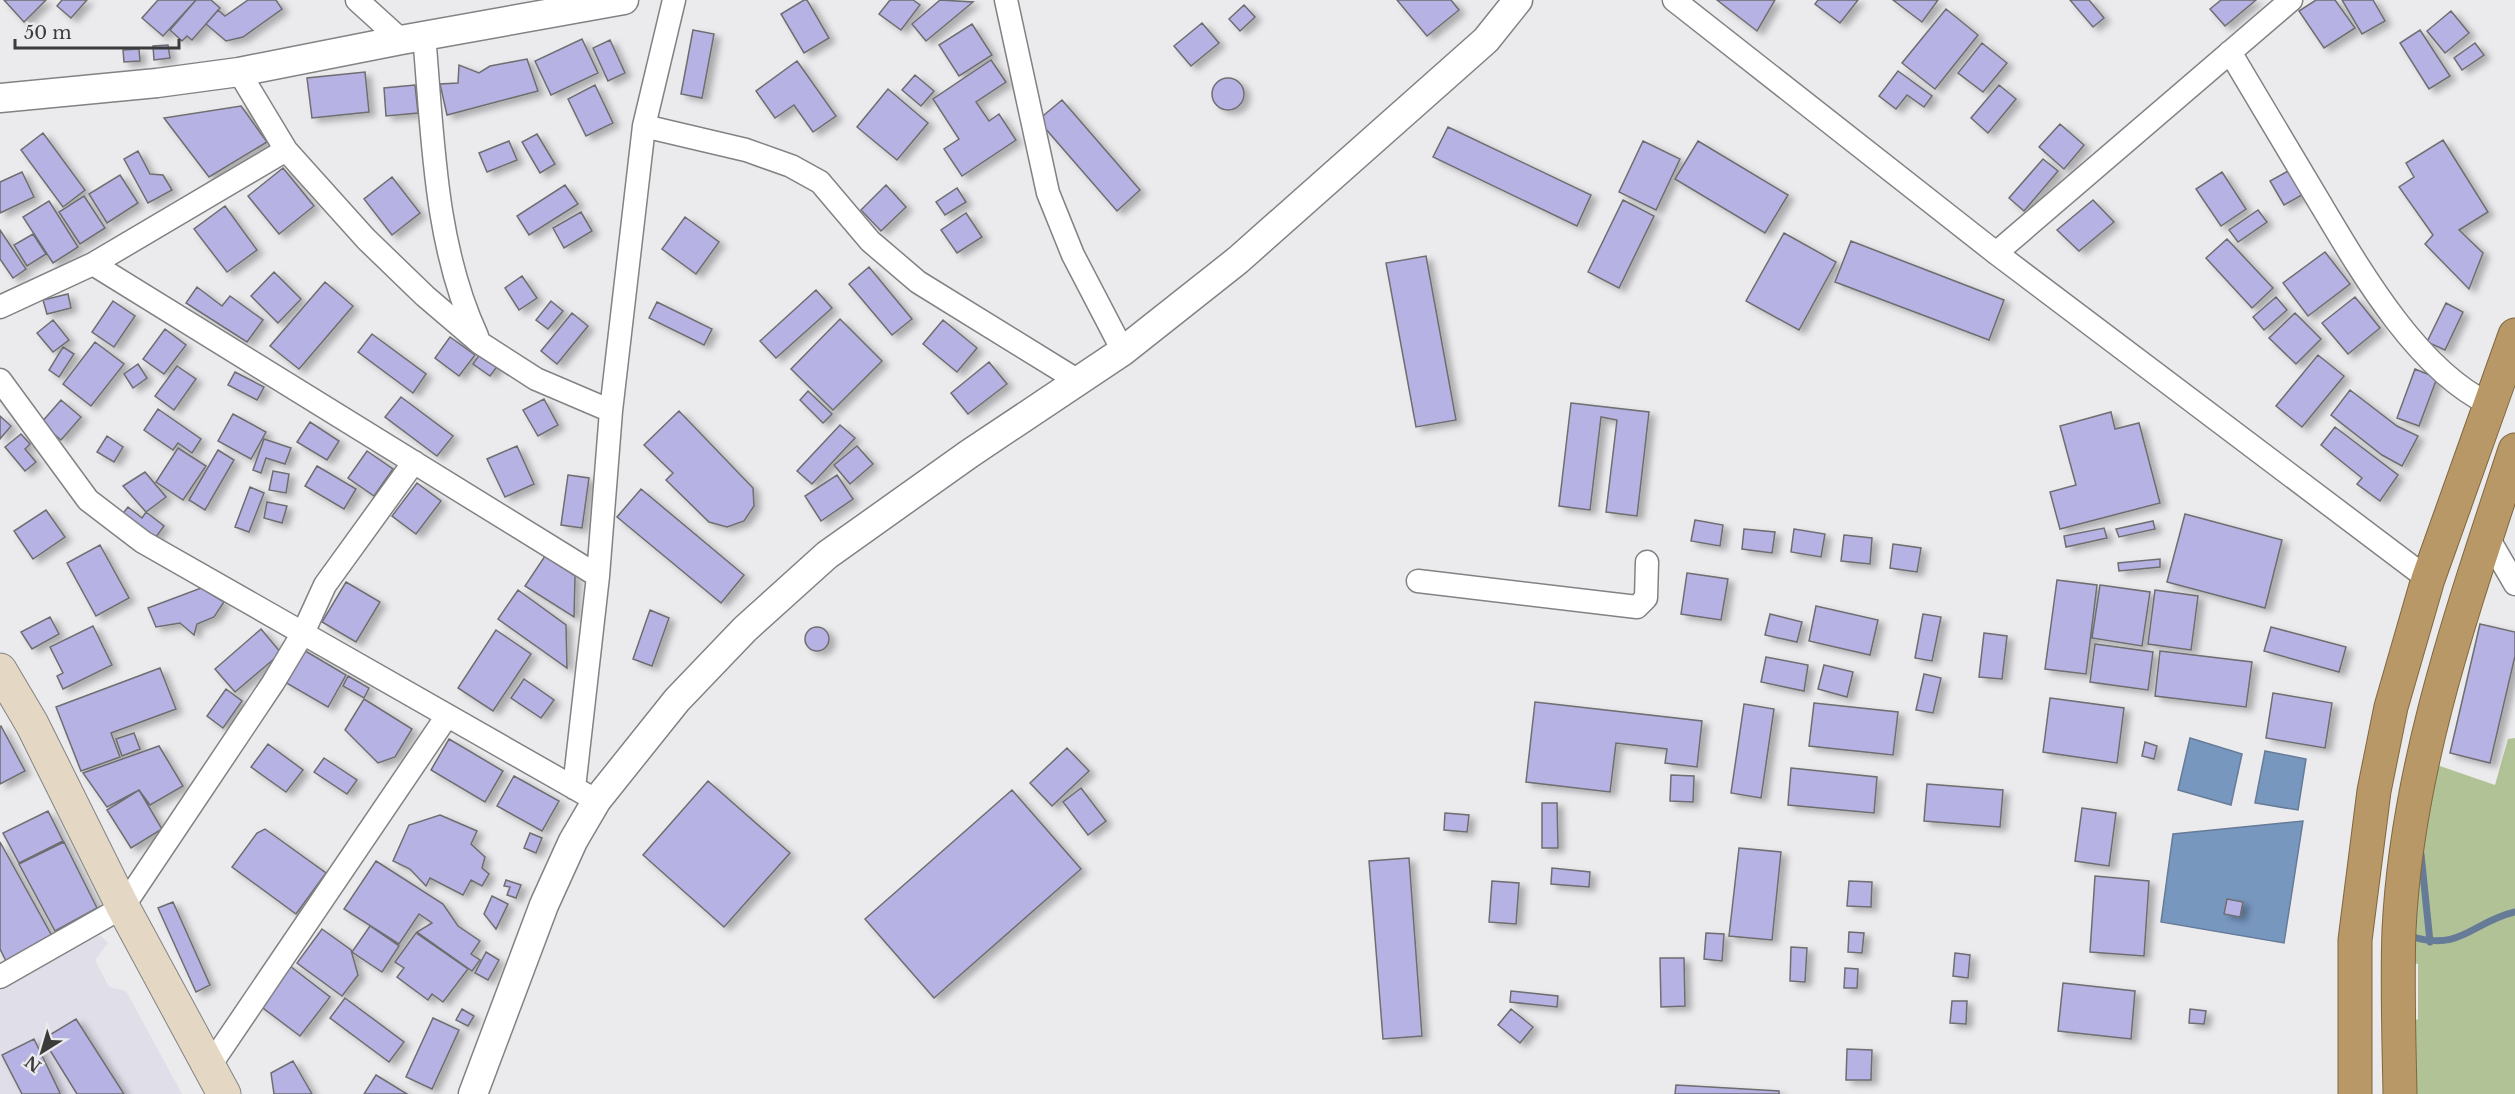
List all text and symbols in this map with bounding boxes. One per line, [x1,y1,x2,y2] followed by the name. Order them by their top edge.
[15,12,178,50] scale bar
[24,22,72,44] text: 50 m
[12,1022,72,1082] north arrow
[21,1051,45,1076] text: N

